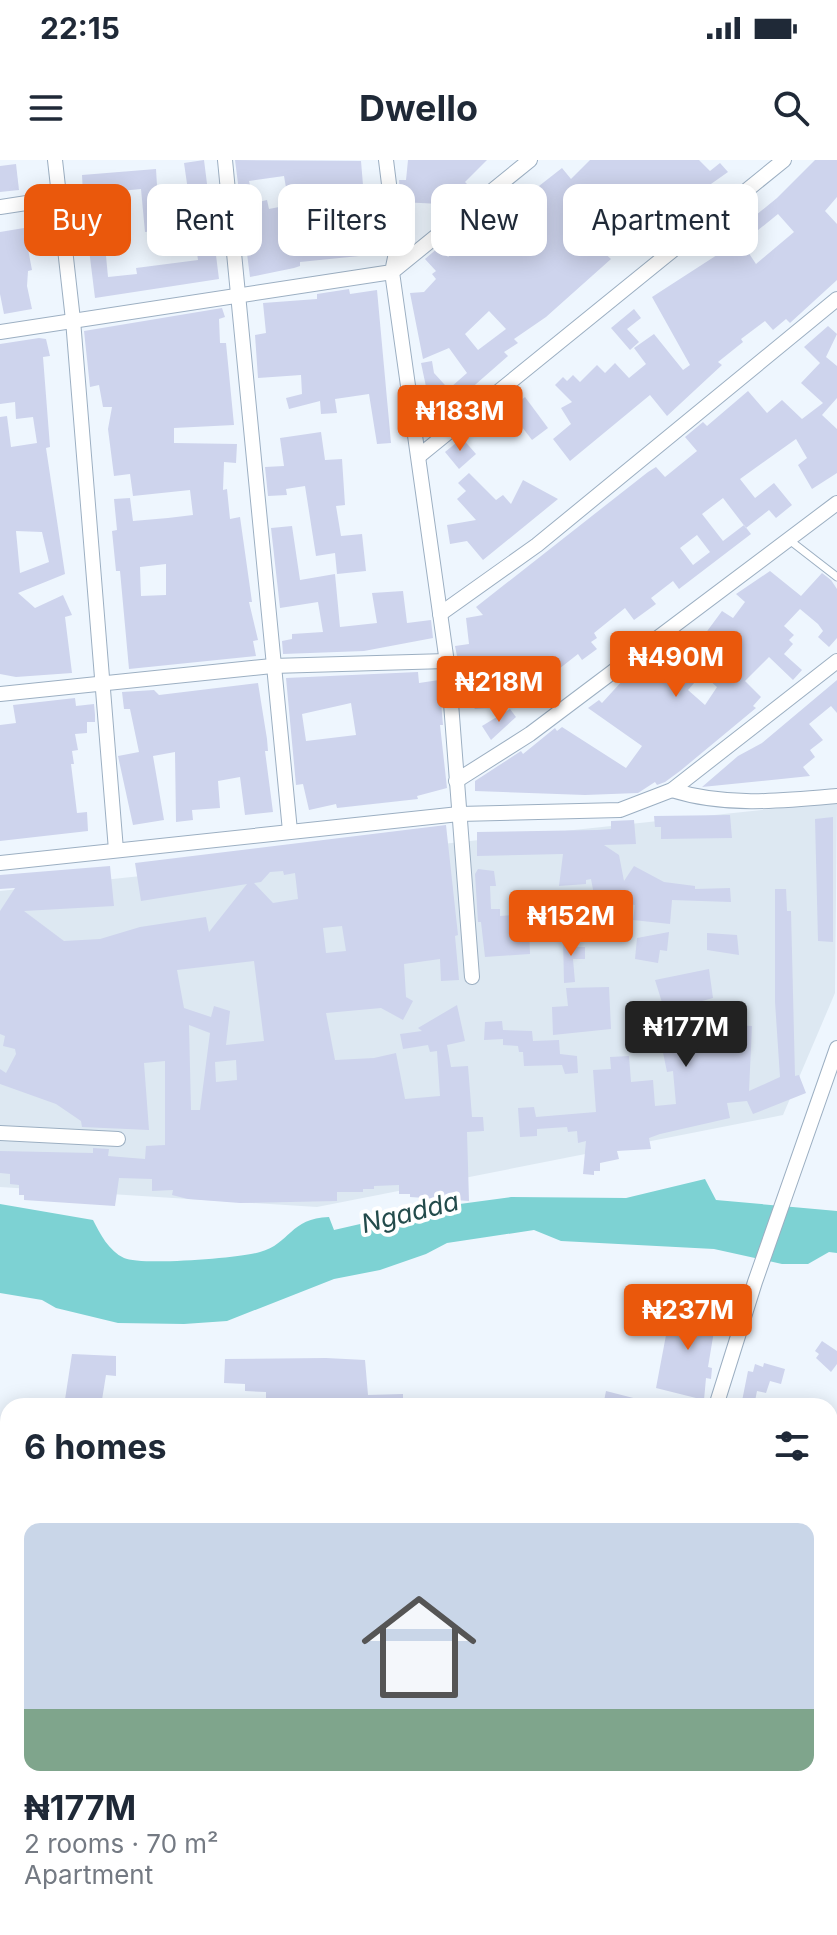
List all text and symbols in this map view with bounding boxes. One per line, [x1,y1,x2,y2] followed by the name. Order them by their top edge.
[40,10,120,46] text: 22:15
[24,86,68,130] icon: menu
[359,86,478,130] text: Dwello
[769,86,813,130] icon: search
[24,184,131,256] chip: Buy
[147,184,262,256] chip: Rent
[278,184,415,256] chip: Filters
[431,184,547,256] chip: New
[563,184,758,256] chip: Apartment
[404,385,516,453] pin: ₦183M
[416,395,504,426] text: ₦183M
[620,631,732,699] pin: ₦490M
[628,641,724,672] text: ₦490M
[443,656,555,724] pin: ₦218M
[455,666,543,697] text: ₦218M
[515,890,627,958] pin: ₦152M
[527,900,615,931] text: ₦152M
[630,1001,742,1069] pin: ₦177M
[643,1011,729,1042] text: ₦177M
[358,1185,462,1239] water label: Ngadda
[632,1284,744,1352] pin: ₦237M
[642,1294,734,1325] text: ₦237M
[770,1424,814,1468] icon: filters
[24,1426,166,1467] text: 6 homes
[347,1575,491,1719] icon: home
[24,1787,136,1828] text: ₦177M
[24,1828,219,1859] text: 2 rooms · 70 m²
[24,1859,153,1890] text: Apartment

